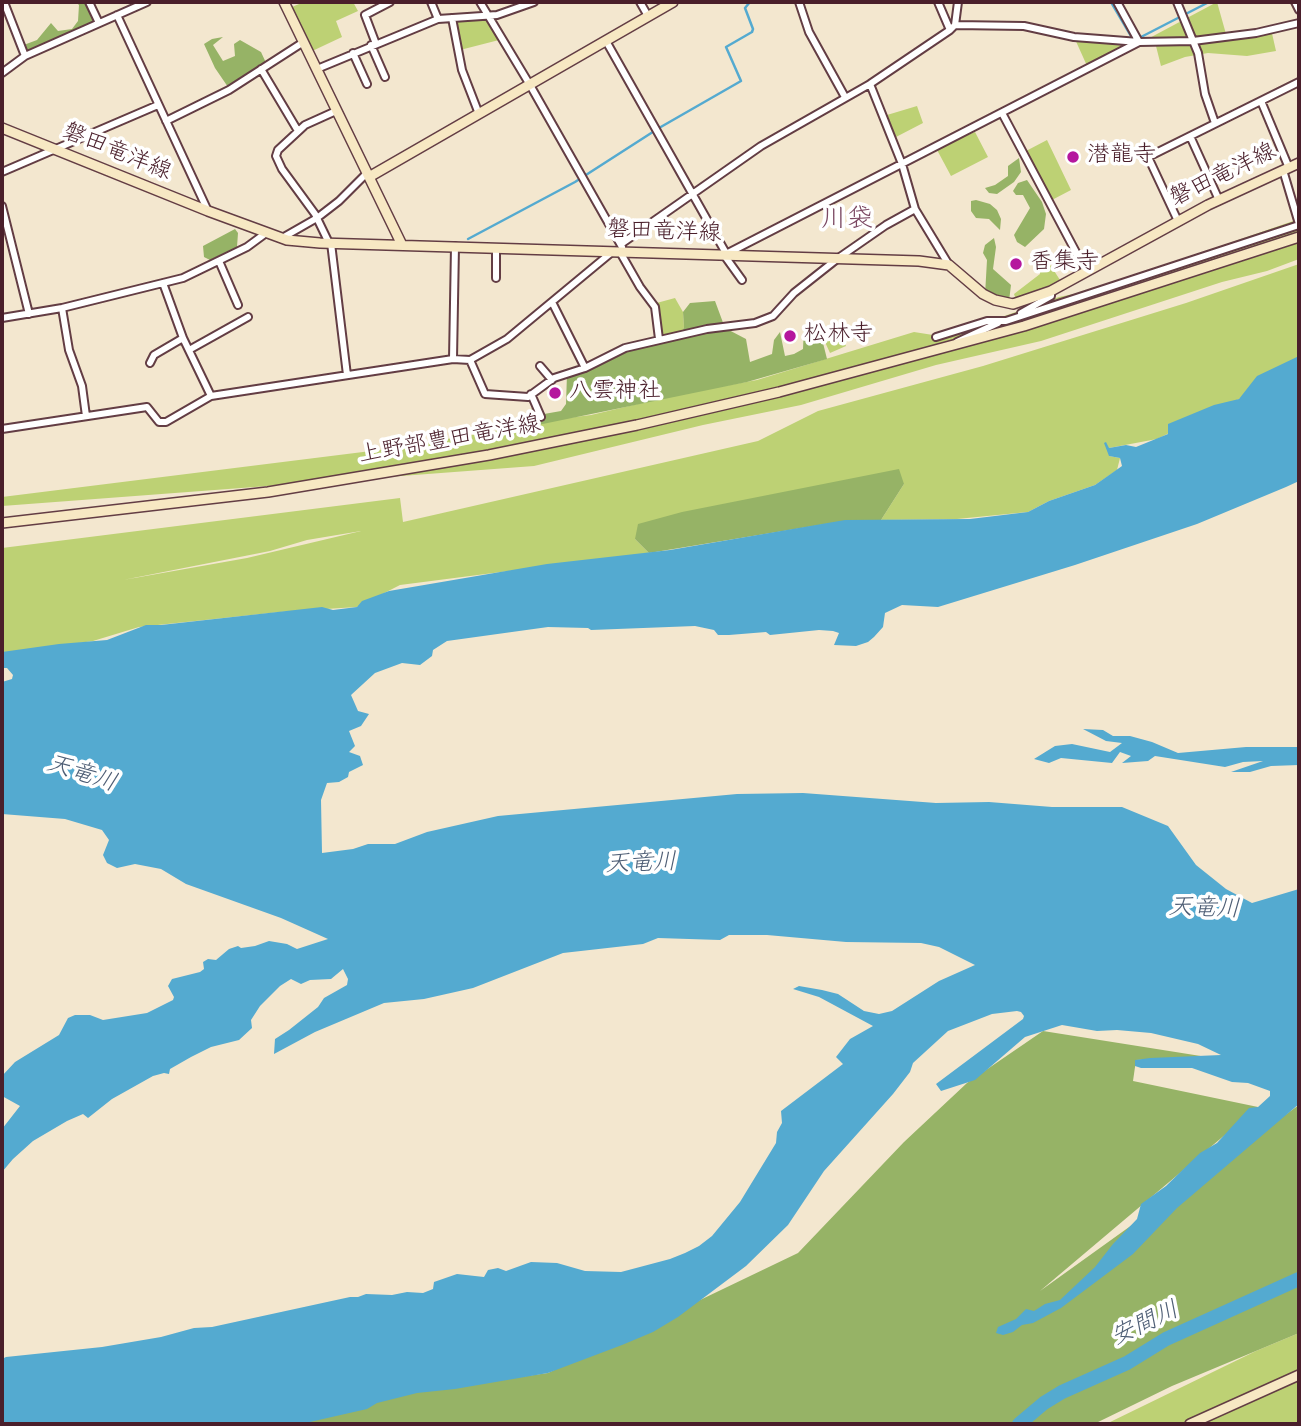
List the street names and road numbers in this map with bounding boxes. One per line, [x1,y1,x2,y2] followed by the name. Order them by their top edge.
[58,120,174,188] street label: 磐田竜洋線
[1166,139,1282,215] street label: 磐田竜洋線
[606,218,722,250] street label: 磐田竜洋線
[357,412,543,472] street label: 上野部豊田竜洋線

